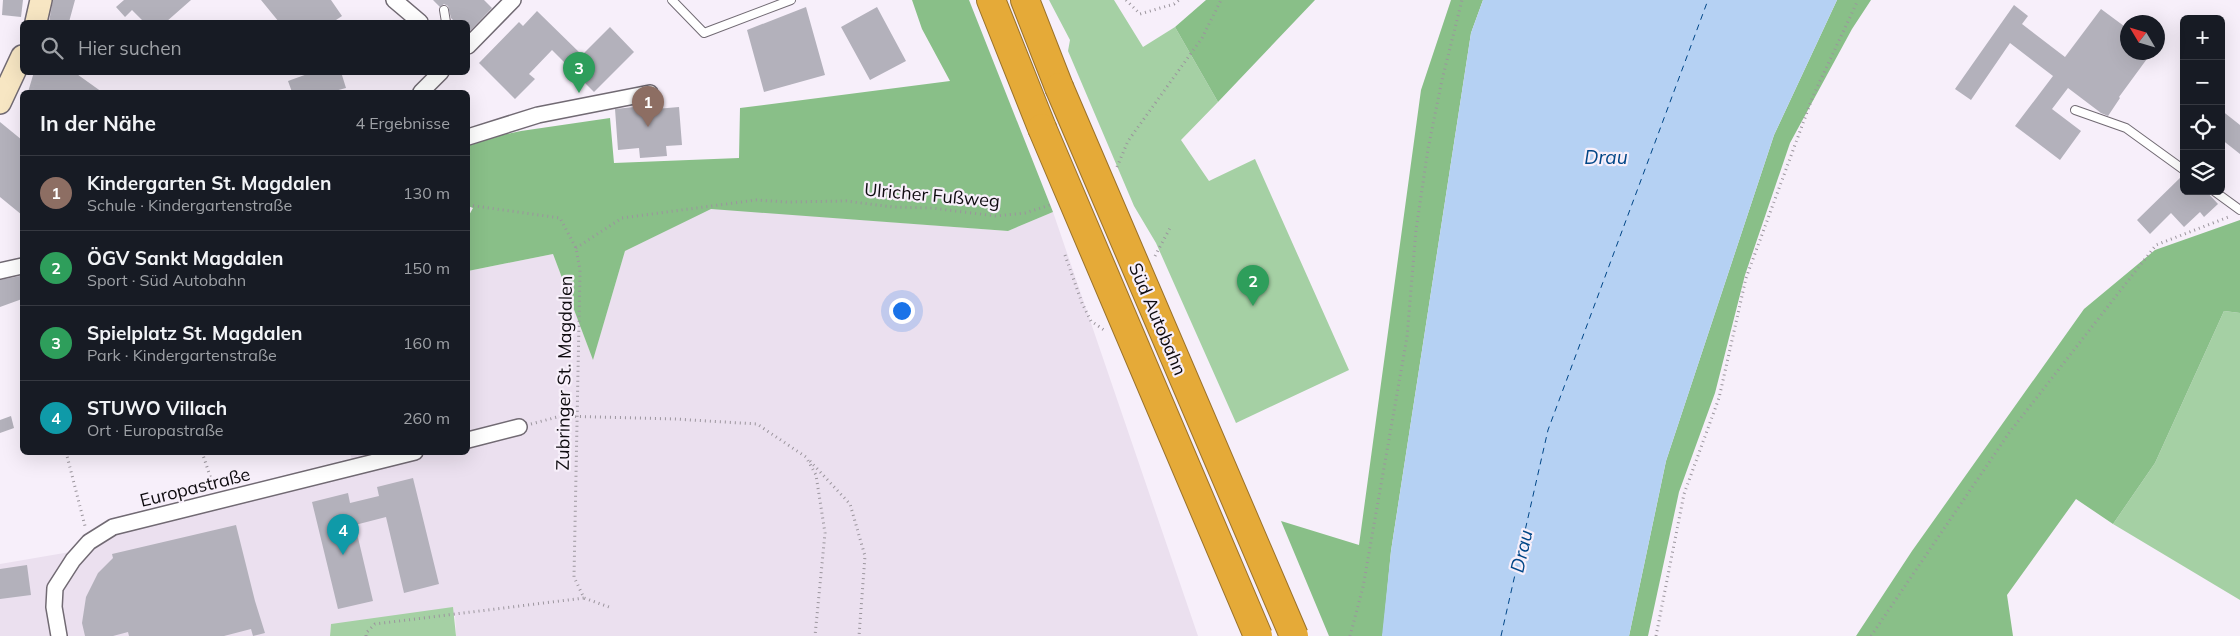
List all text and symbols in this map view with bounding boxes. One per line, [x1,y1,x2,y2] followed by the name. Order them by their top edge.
[2120,15,2165,60] north arrow
[2180,15,2225,195] map controls
[2180,15,2225,60] button: +
[20,20,470,75] search box
[38,34,66,62] icon: search
[78,36,182,60] text: Hier suchen
[563,52,595,93] pin: 3
[2180,60,2225,105] button: −
[632,86,664,127] pin: 1
[2180,105,2225,150] button: locate
[40,110,156,136] text: In der Nähe
[355,113,450,133] text: 4 Ergebnisse
[1584,145,1628,169] water label: Drau
[2180,150,2225,195] button: layers
[87,171,332,195] text: Kindergarten St. Magdalen
[863,178,1001,212] street label: Ulricher Fußweg
[51,183,61,203] text: 1
[403,183,450,203] text: 130 m
[87,195,292,215] text: Schule · Kindergartenstraße
[87,246,283,270] text: ÖGV Sankt Magdalen
[51,258,61,278] text: 2
[403,258,450,278] text: 150 m
[1124,259,1192,379] street label: Süd Autobahn
[1237,265,1269,306] pin: 2
[87,270,246,290] text: Sport · Süd Autobahn
[551,275,577,471] street label: Zubringer St. Magdalen
[889,298,915,324] your location
[87,321,302,345] text: Spielplatz St. Magdalen
[51,333,61,353] text: 3
[403,333,450,353] text: 160 m
[87,345,277,365] text: Park · Kindergartenstraße
[87,396,227,420] text: STUWO Villach
[51,408,61,428] text: 4
[403,408,450,428] text: 260 m
[87,420,224,440] text: Ort · Europastraße
[137,462,253,512] street label: Europastraße
[327,514,359,555] pin: 4
[1504,527,1538,575] water label: Drau

